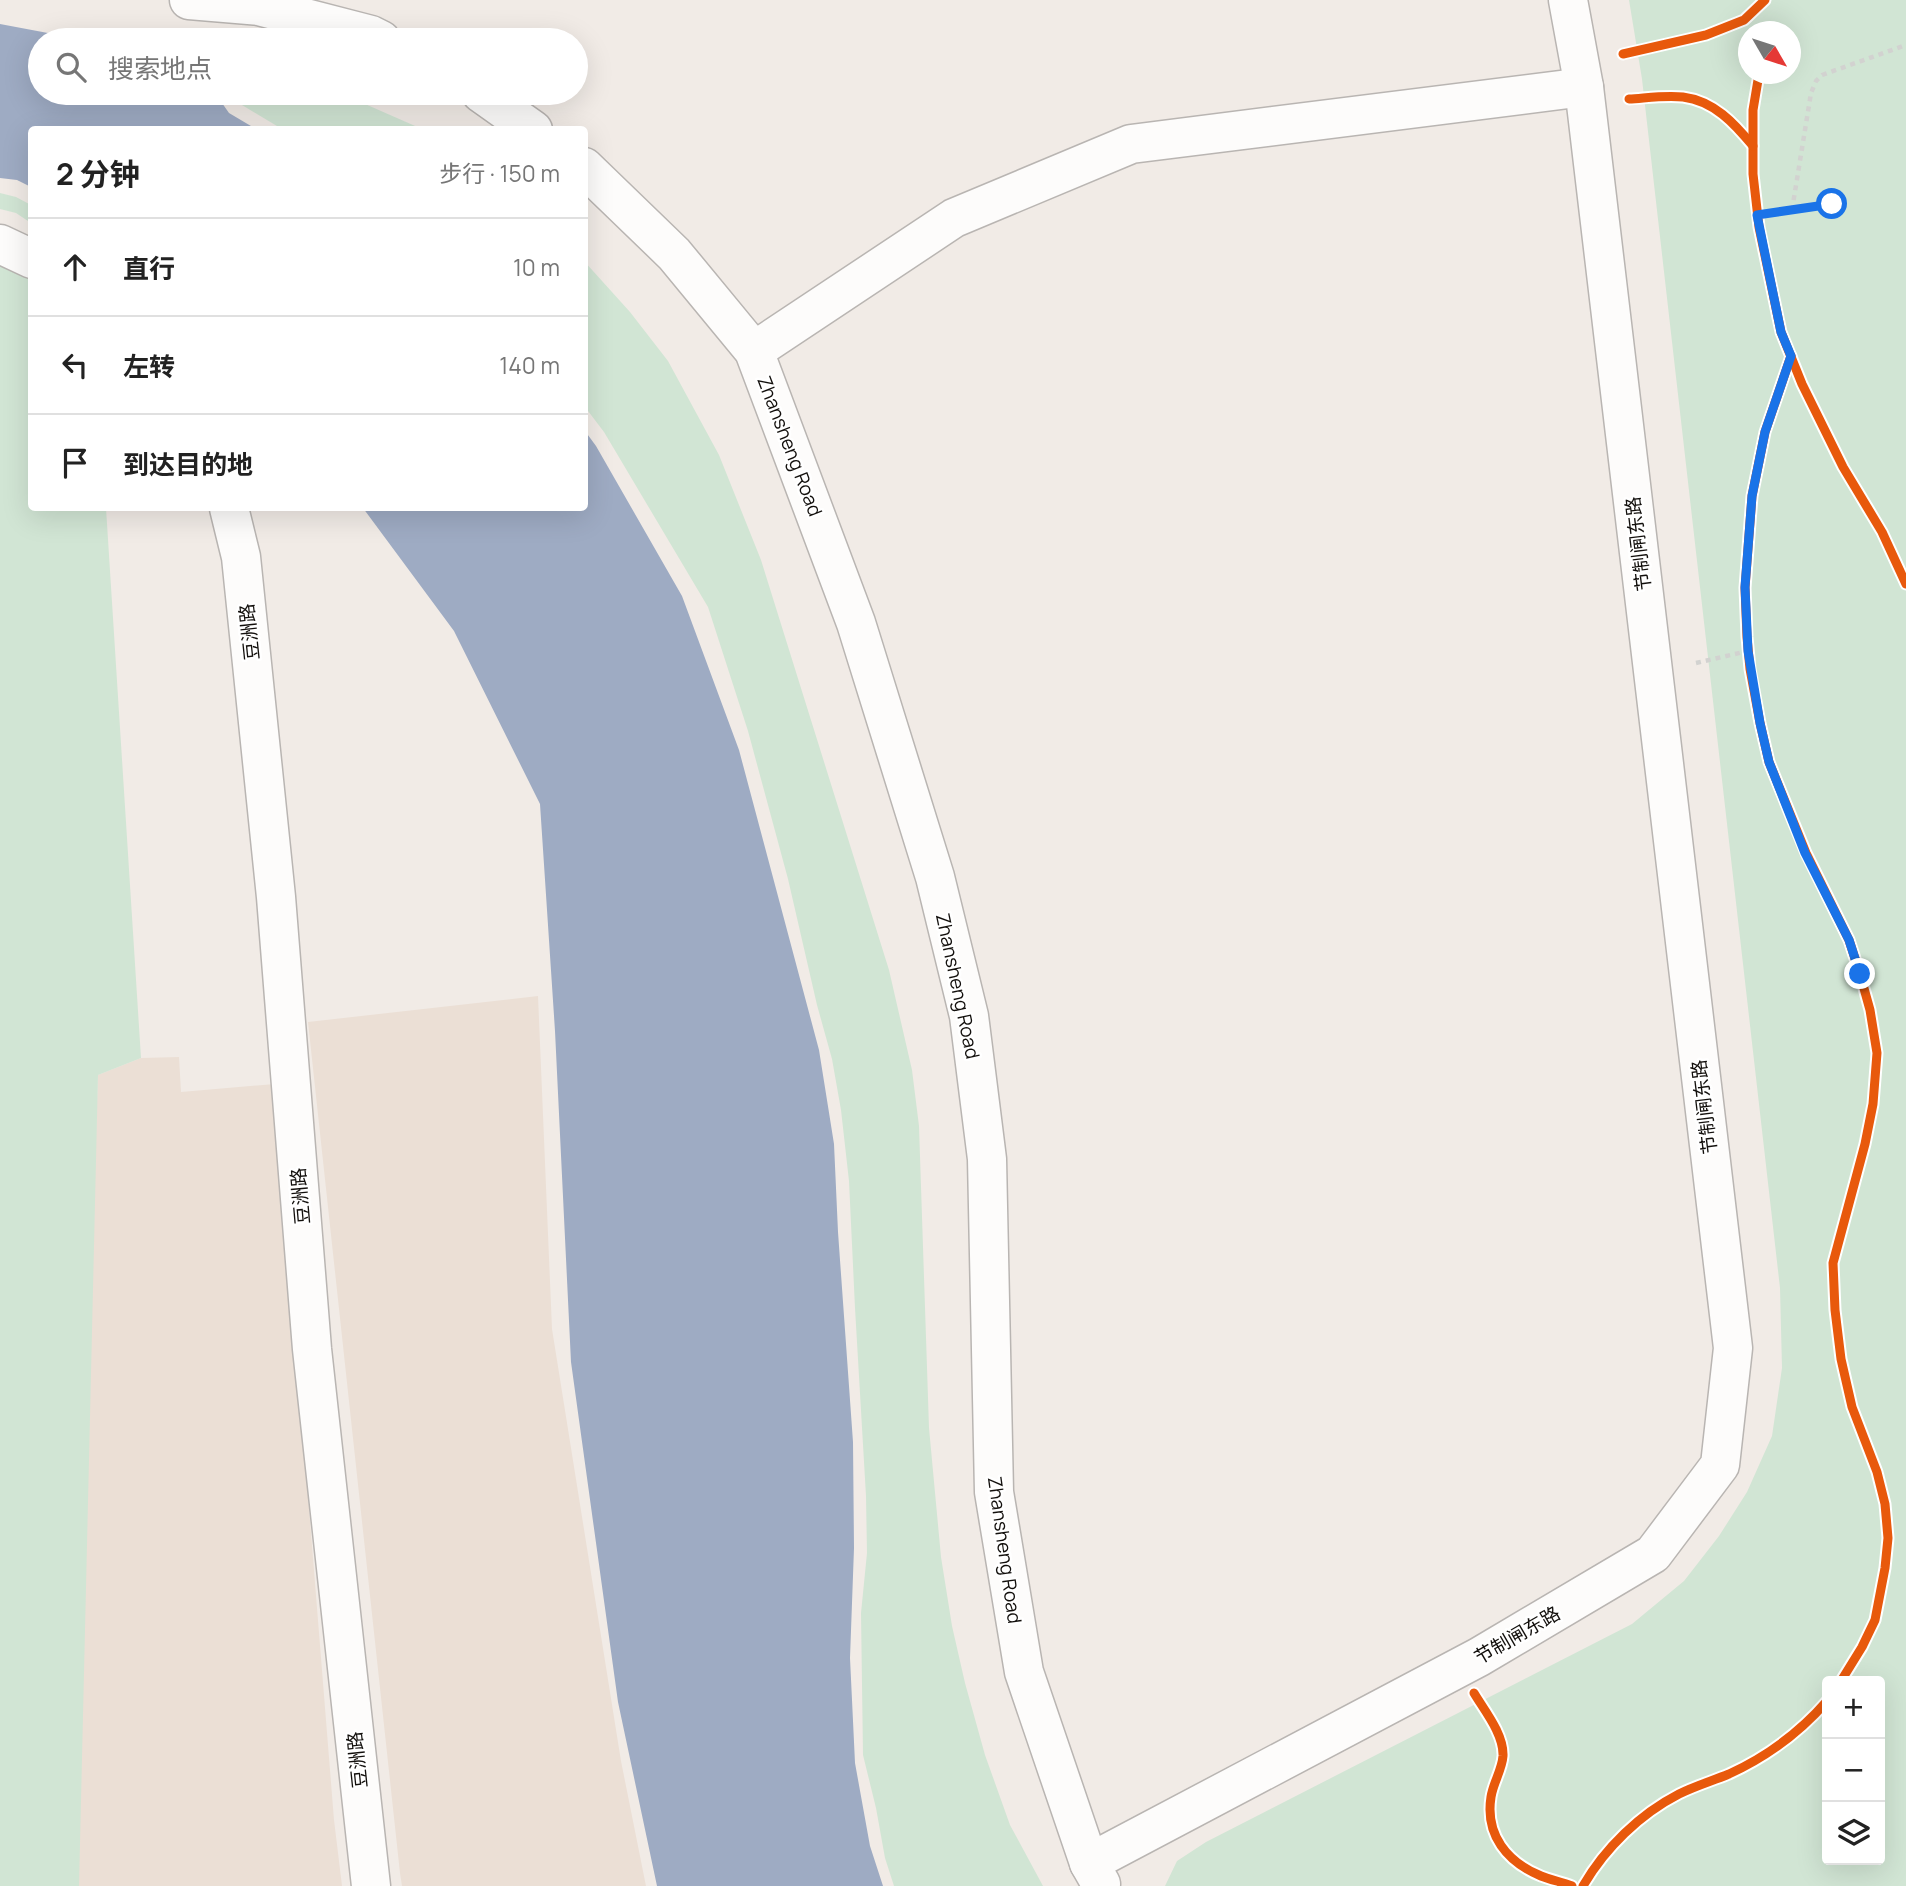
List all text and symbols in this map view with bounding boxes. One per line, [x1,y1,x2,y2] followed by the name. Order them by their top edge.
[1738,21,1801,84] north arrow
[28,28,588,105] search box
[52,48,90,86] icon: search
[108,50,212,86] text: 搜索地点
[56,153,140,194] text: 2 分钟
[439,157,560,189] text: 步行 · 150 m
[1816,188,1847,219] route start
[56,248,94,286] icon: ahead
[123,250,175,286] text: 直行
[513,251,560,283] text: 10 m
[56,346,94,384] icon: left
[123,348,175,384] text: 左转
[499,349,560,381] text: 140 m
[751,372,829,520] street label: Zhansheng Road
[56,444,94,482] icon: arrive
[123,446,253,482] text: 到达目的地
[1619,495,1657,593] street label: 节制闸东路
[233,602,265,662] street label: 豆洲路
[930,911,986,1061] street label: Zhansheng Road
[1844,958,1875,989] route end
[1685,1058,1723,1156] street label: 节制闸东路
[285,1166,315,1226] street label: 豆洲路
[982,1475,1028,1625] street label: Zhansheng Road
[1469,1600,1565,1670] street label: 节制闸东路
[1822,1676,1885,1865] map controls
[1822,1676,1885,1739] button: +
[341,1730,373,1790] street label: 豆洲路
[1822,1739,1885,1802] button: −
[1822,1802,1885,1865] button: layers

